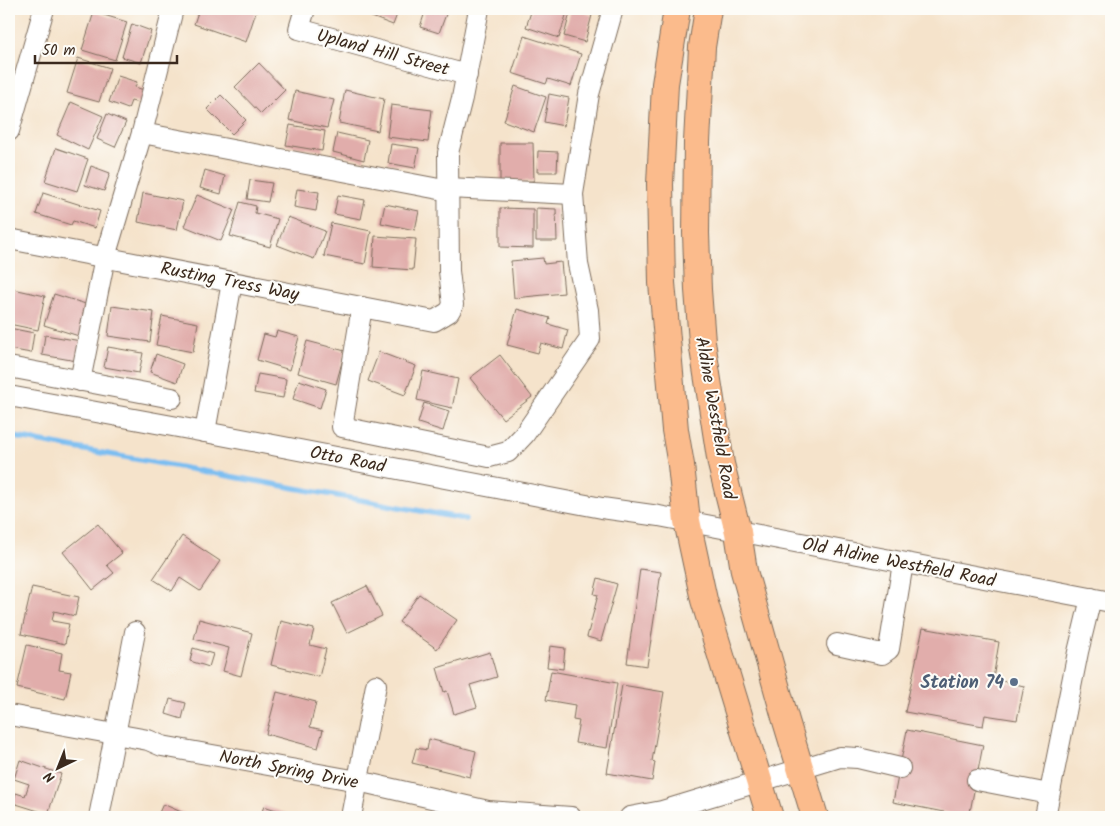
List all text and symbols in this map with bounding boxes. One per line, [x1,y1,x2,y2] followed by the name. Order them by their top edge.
[313,22,453,85] street label: Upland Hill Street
[35,32,178,64] scale bar
[42,39,76,63] text: 50 m
[158,255,302,310] street label: Rusting Tress Way
[686,335,743,503] street label: Aldine Westfield Road
[307,439,389,482] street label: Otto Road
[800,531,999,597] street label: Old Aldine Westfield Road
[921,669,1004,698] place label: Station 74
[1008,676,1020,688] marker: Station 74
[217,743,361,798] street label: North Spring Drive
[32,744,82,794] north arrow
[39,766,61,788] text: N

